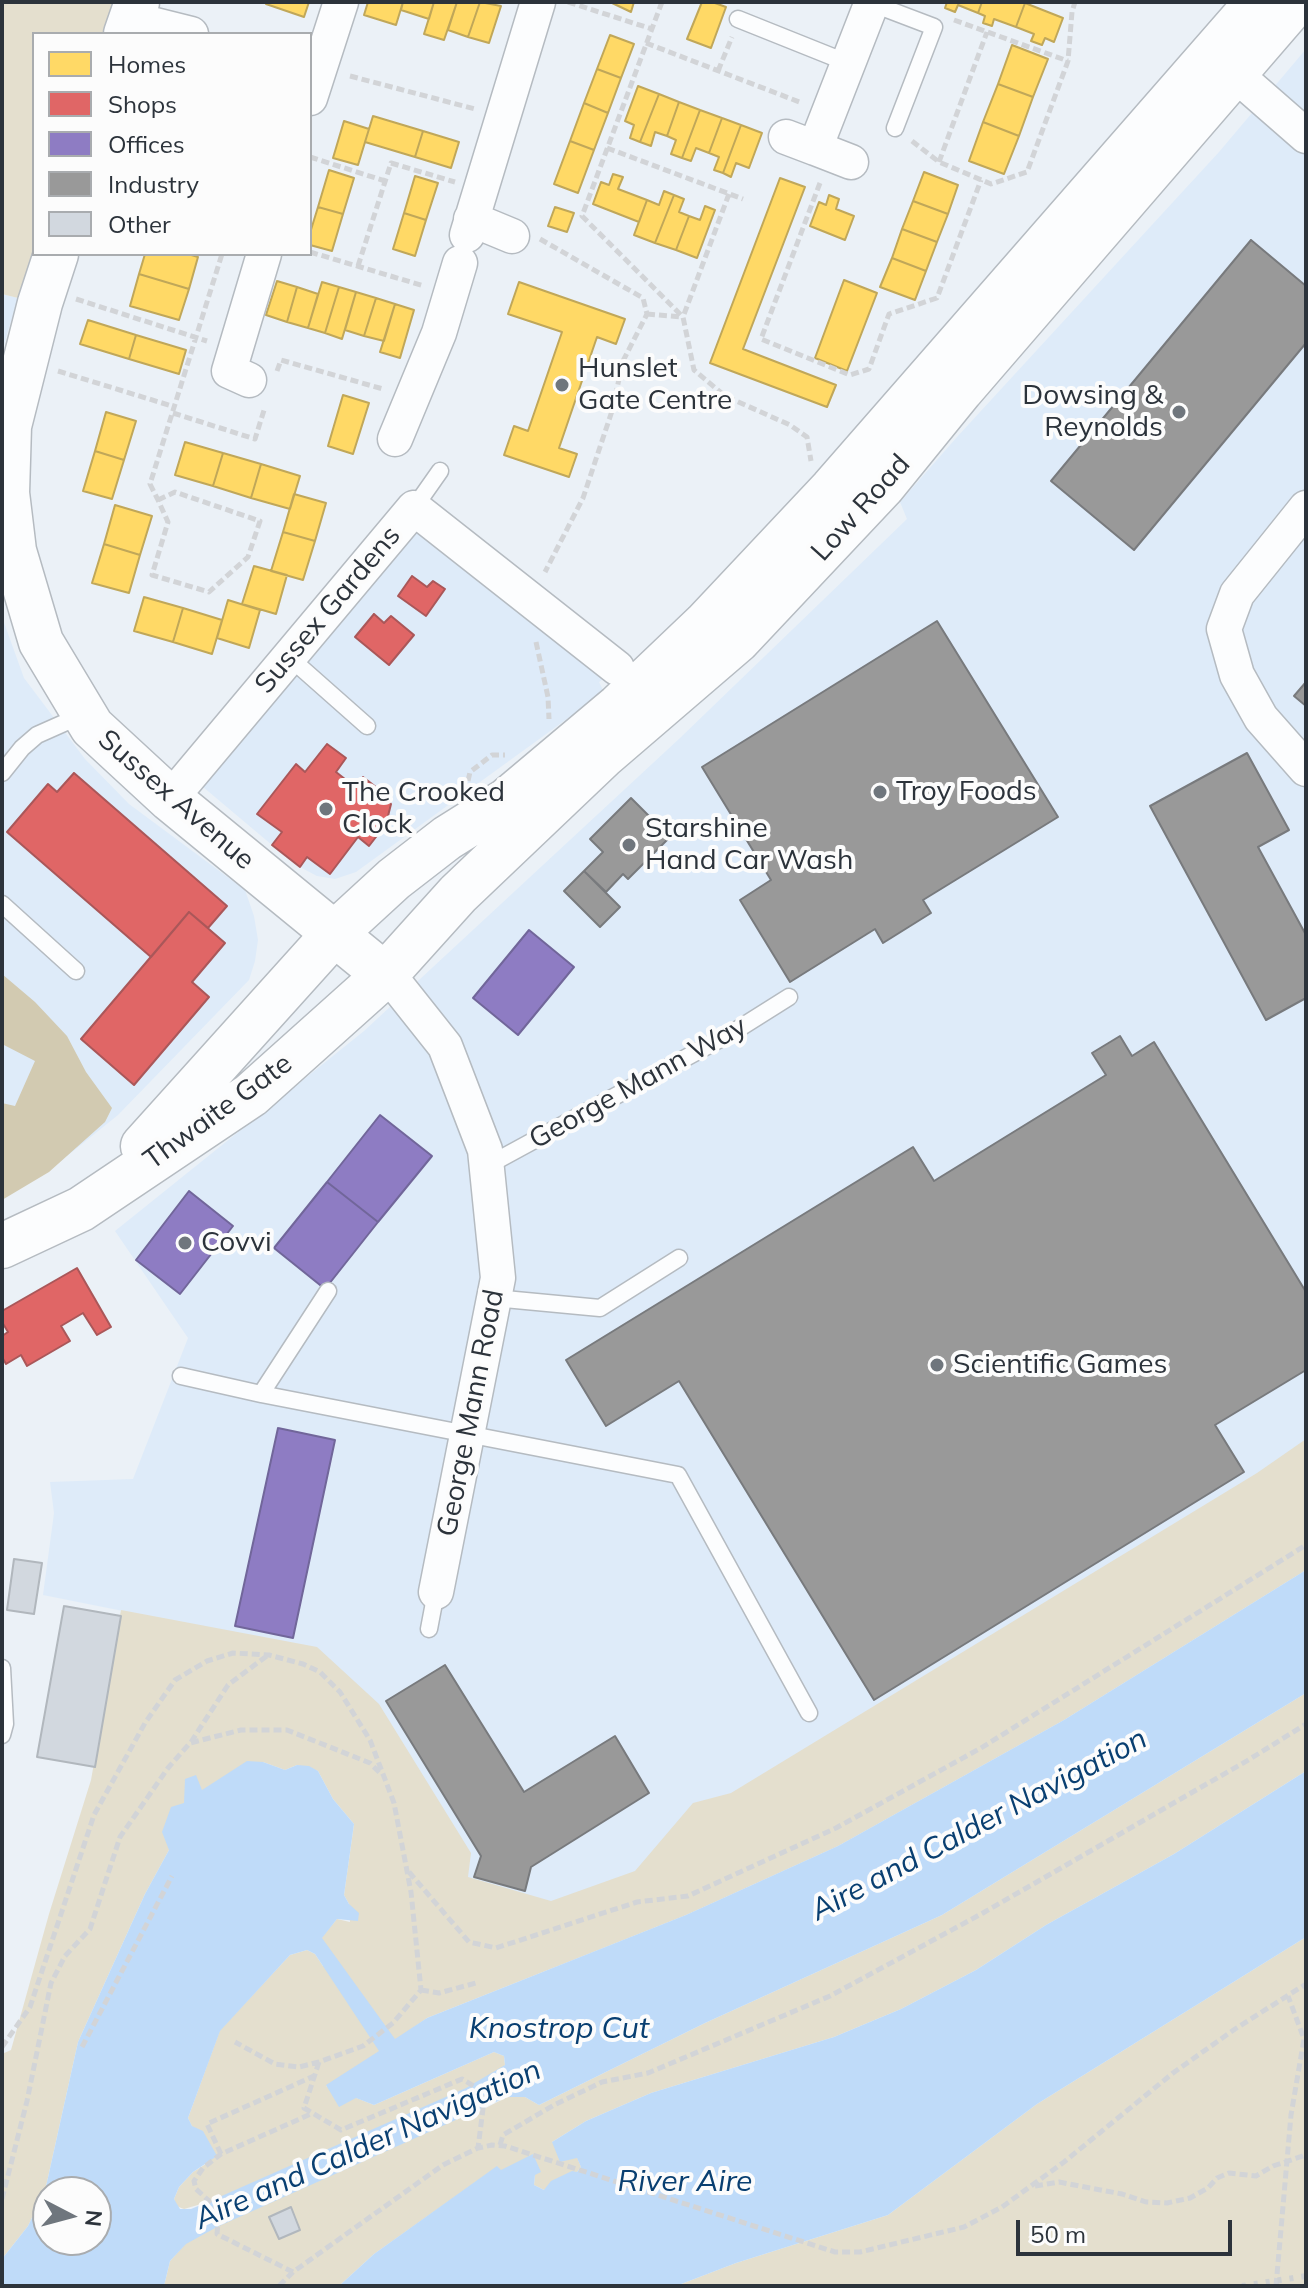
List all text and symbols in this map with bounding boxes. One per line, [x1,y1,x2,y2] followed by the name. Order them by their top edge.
[32,32,312,256] legend
[108,49,186,79] text: Homes
[108,89,177,119] text: Shops
[108,129,185,159] text: Offices
[108,169,199,199] text: Industry
[108,209,171,239] text: Other
[578,352,732,418] place label: Hunslet Gate Centre
[553,376,571,394] marker: Hunslet Gate Centre
[1022,379,1163,445] place label: Dowsing & Reynolds
[1170,403,1188,421] marker: Dowsing & Reynolds
[805,448,917,568] street label: Low Road
[248,519,408,701] street label: Sussex Gardens
[91,723,261,877] street label: Sussex Avenue
[896,775,1037,809] place label: Troy Foods
[342,776,505,842] place label: The Crooked Clock
[871,783,889,801] marker: Troy Foods
[317,800,335,818] marker: The Crooked Clock
[645,812,853,878] place label: Starshine Hand Car Wash
[620,836,638,854] marker: Starshine Hand Car Wash
[524,1009,752,1157] street label: George Mann Way
[137,1047,299,1177] street label: Thwaite Gate
[201,1226,272,1260] place label: Covvi
[176,1234,194,1252] marker: Covvi
[431,1287,511,1539] street label: George Mann Road
[953,1348,1167,1382] place label: Scientific Games
[928,1356,946,1374] marker: Scientific Games
[805,1721,1153,1929] water label: Aire and Calder Navigation
[469,2011,649,2047] water label: Knostrop Cut
[189,2052,547,2238] water label: Aire and Calder Navigation
[618,2164,752,2200] water label: River Aire
[32,2176,112,2256] north arrow
[1020,2204,1236,2254] scale bar
[79,2209,109,2228] text: N
[1030,2219,1086,2249] text: 50 m

